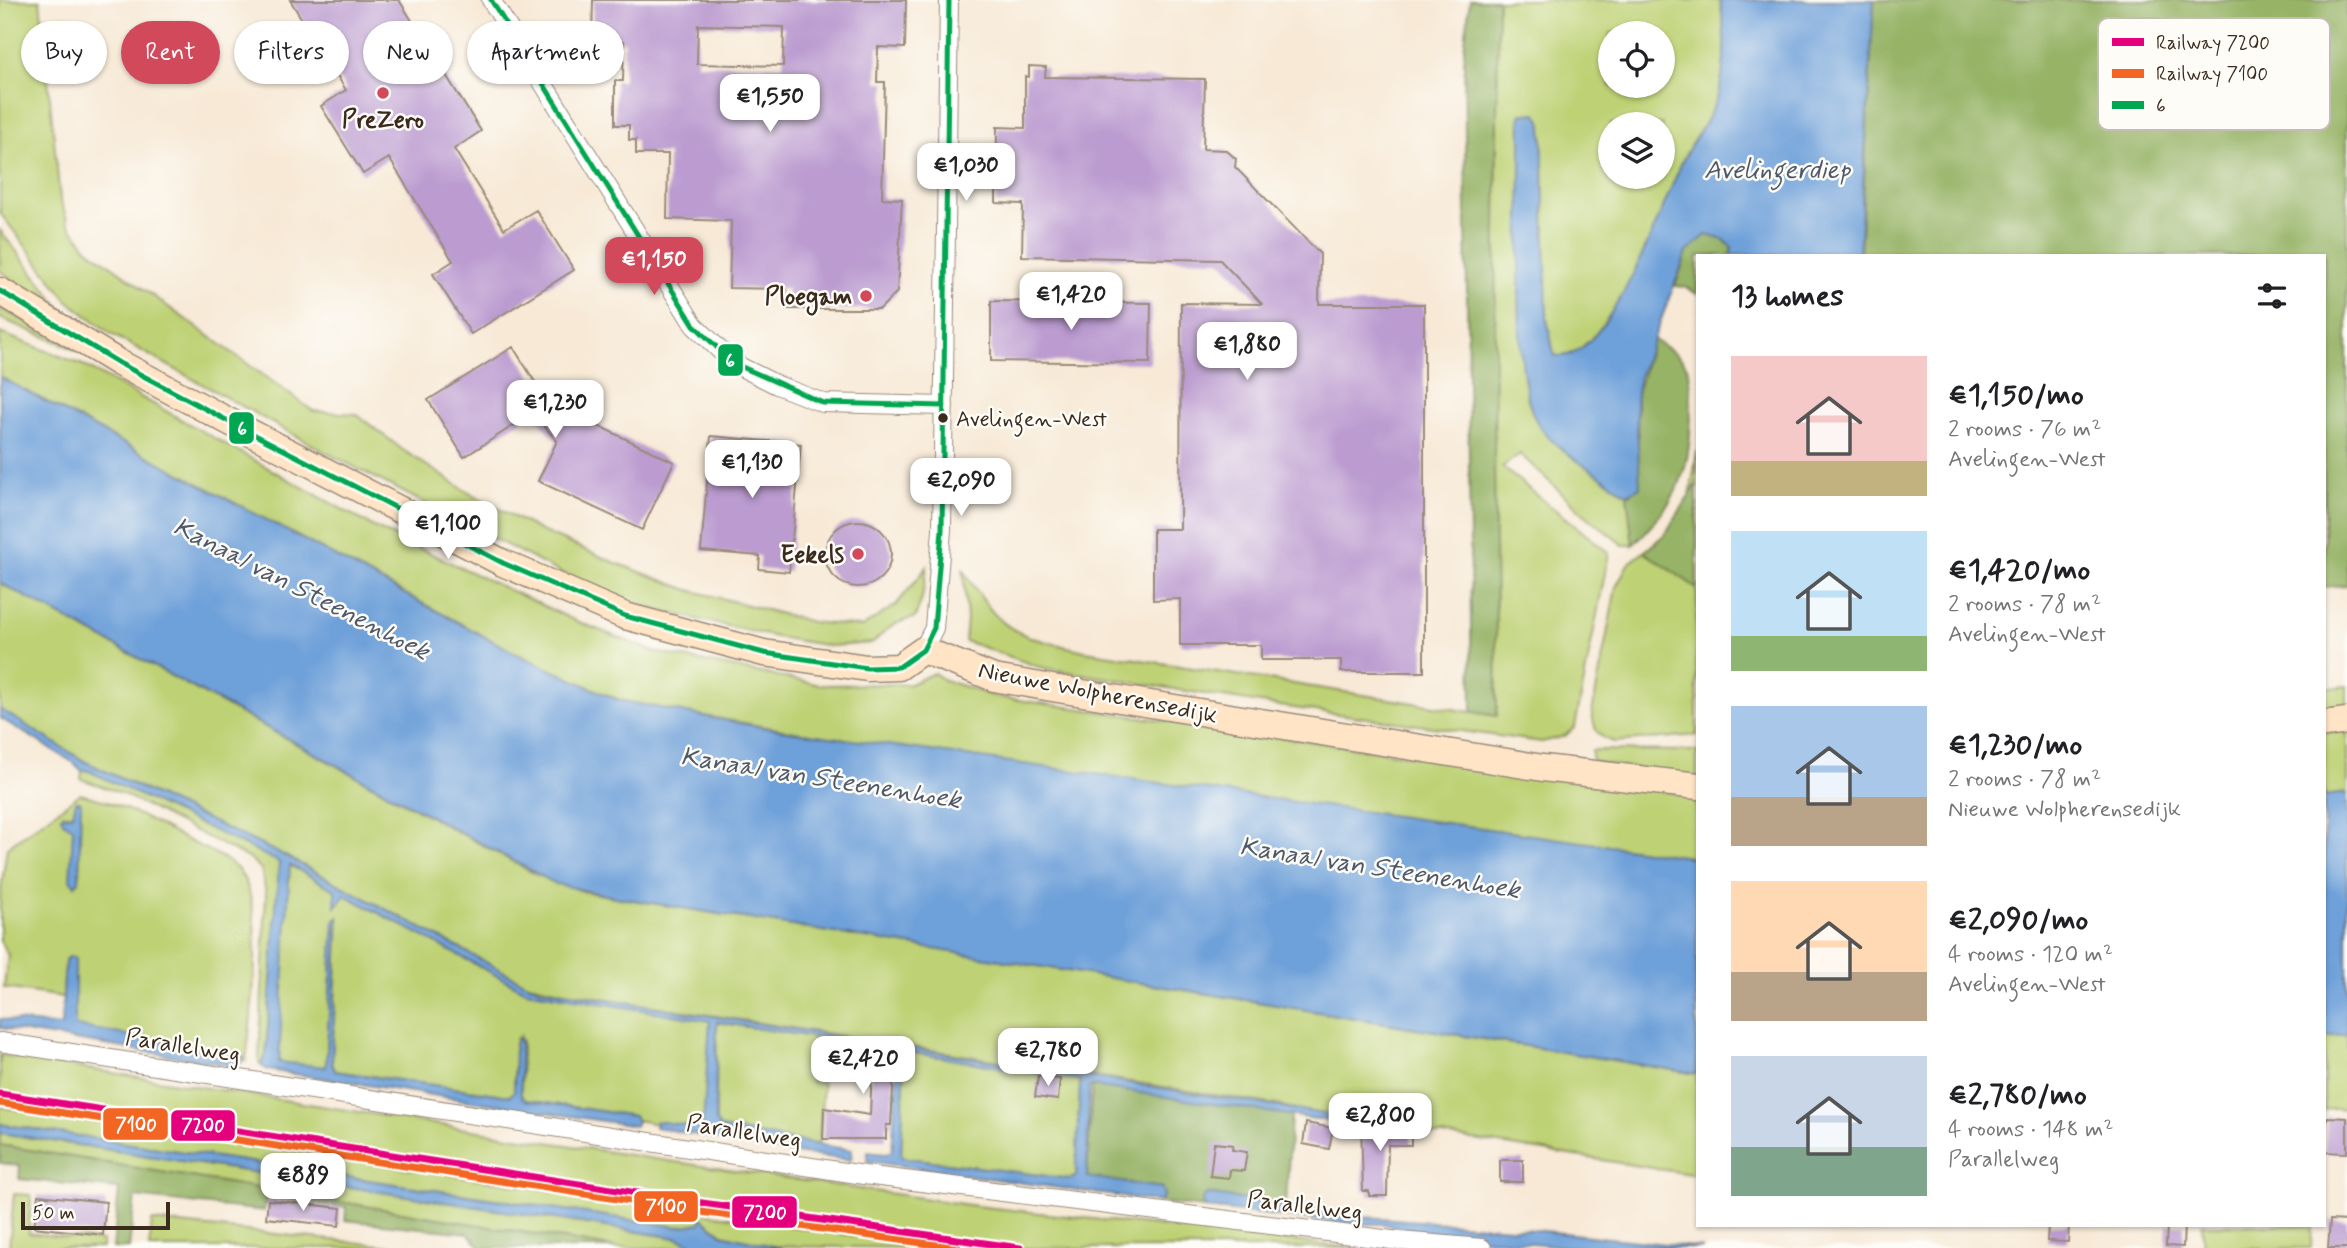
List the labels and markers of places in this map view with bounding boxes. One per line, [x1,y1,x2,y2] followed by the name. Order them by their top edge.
[713,74,827,134] pin: €1,550
[375,85,391,101] marker: PreZero
[342,105,424,136] place label: PreZero
[909,144,1023,203] pin: €1,030
[597,238,711,297] pin: €1,150
[1014,272,1128,332] pin: €1,420
[765,282,852,316] place label: Ploegam
[858,288,874,304] marker: Ploegam
[1190,322,1304,382] pin: €1,880
[498,380,612,440] pin: €1,230
[956,406,1107,437] place label: Avelingen-West
[936,411,950,425] marker: Avelingen-West
[695,440,809,500] pin: €1,130
[904,458,1018,518] pin: €2,090
[391,502,505,561] pin: €1,100
[780,540,845,571] place label: Eekels
[850,546,866,562] marker: Eekels
[991,1028,1105,1088] pin: €2,780
[806,1036,920,1096] pin: €2,420
[1323,1094,1437,1153] pin: €2,800
[262,1154,344,1213] pin: €889

